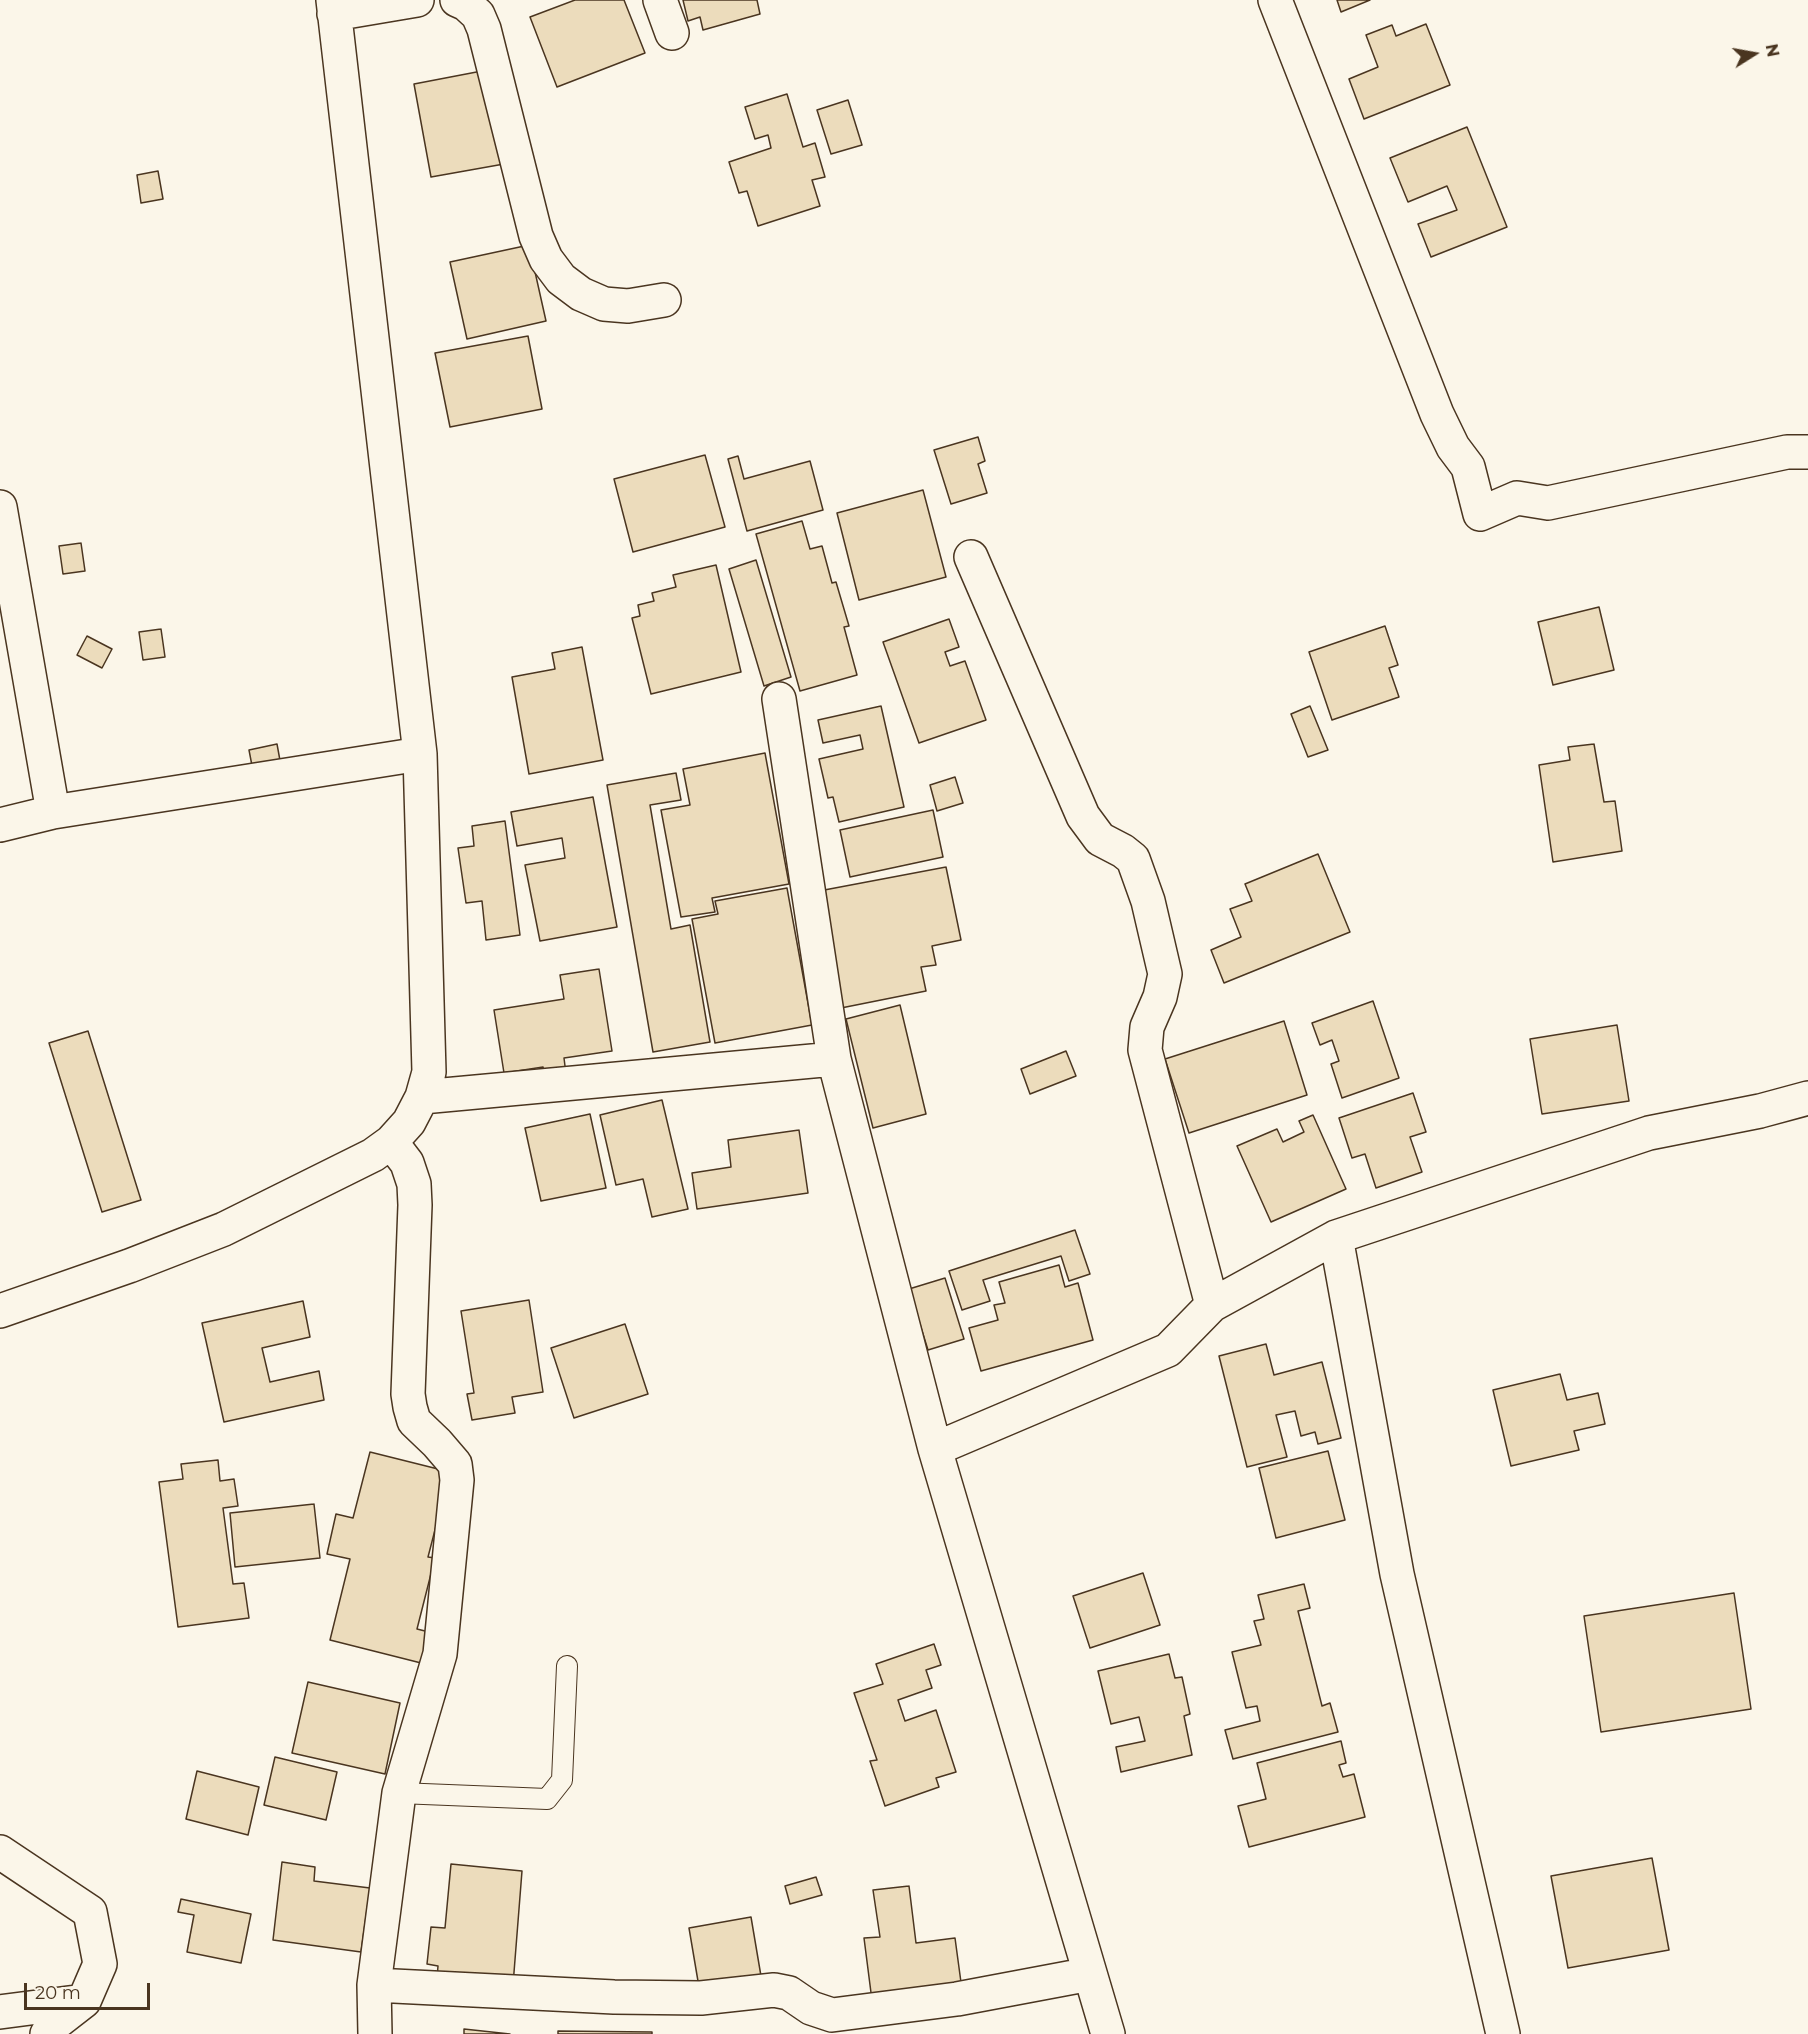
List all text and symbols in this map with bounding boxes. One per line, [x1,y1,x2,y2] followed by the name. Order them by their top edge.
[1724,24,1784,84] north arrow
[1762,42,1783,59] text: N
[27,1971,153,2009] scale bar
[35,1982,81,2004] text: 20 m

